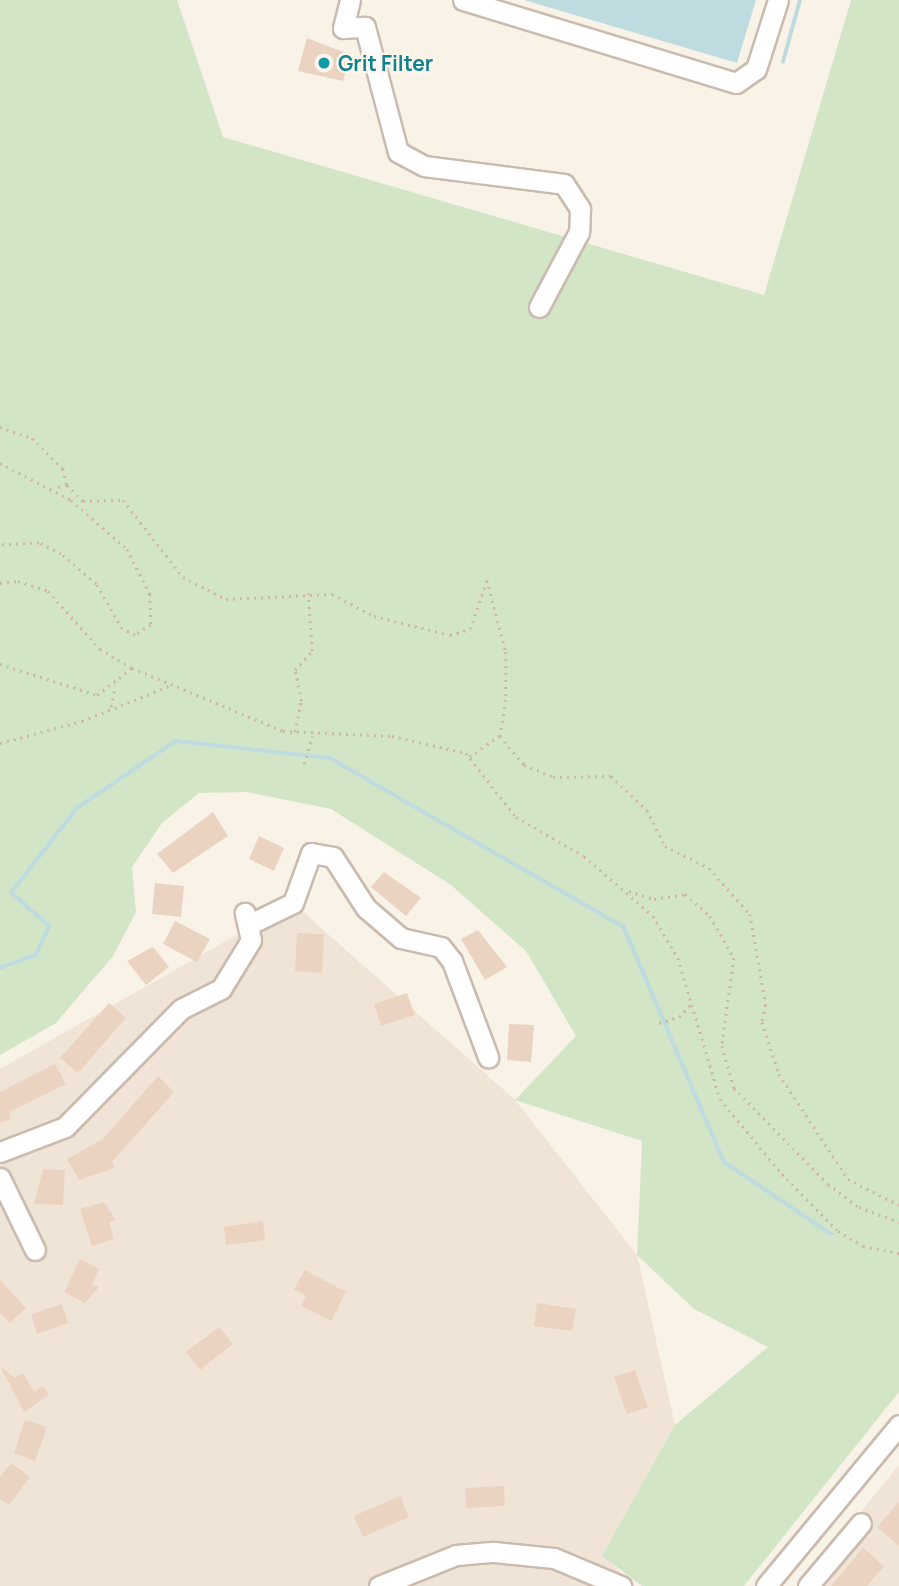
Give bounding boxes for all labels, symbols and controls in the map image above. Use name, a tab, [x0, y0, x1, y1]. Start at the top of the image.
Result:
place label: Grit Filter	[338, 50, 433, 76]
marker: Grit Filter	[316, 55, 332, 71]

